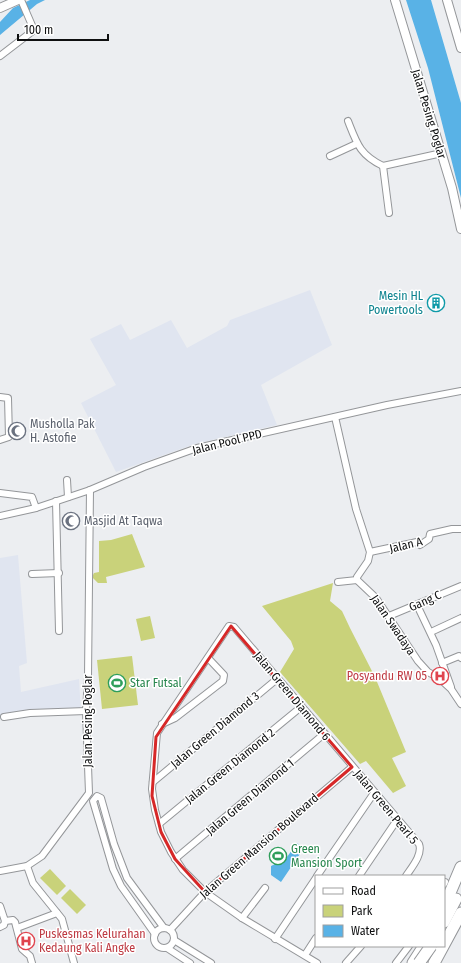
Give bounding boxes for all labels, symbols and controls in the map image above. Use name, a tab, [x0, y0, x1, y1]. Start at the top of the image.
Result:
scale bar	[18, 16, 108, 42]
text: 100 m	[24, 23, 53, 37]
street label: Jalan Pesing Poglar	[409, 67, 450, 161]
place label: Mesin HL Powertools	[368, 289, 424, 317]
building icon: Mesin HL Powertools	[426, 293, 446, 313]
place label: Musholla Pak H. Astofie	[30, 417, 95, 445]
mosque icon: Musholla Pak H. Astofie	[7, 421, 27, 441]
street label: Jalan Pool PPD	[191, 427, 263, 457]
mosque icon: Masjid At Taqwa	[61, 511, 81, 531]
place label: Masjid At Taqwa	[84, 514, 163, 528]
street label: Jalan A	[388, 534, 425, 556]
street label: Gang C	[407, 588, 443, 614]
street label: Jalan Swadaya	[368, 592, 418, 658]
street label: Jalan Green Diamond 6	[251, 649, 333, 743]
hospital icon: Posyandu RW 05	[430, 666, 450, 686]
place label: Posyandu RW 05	[347, 669, 427, 683]
sports icon: Star Futsal	[107, 673, 127, 693]
street label: Jalan Pesing Poglar	[81, 674, 95, 768]
place label: Star Futsal	[130, 676, 182, 690]
street label: Jalan Green Diamond 3	[168, 689, 262, 771]
street label: Jalan Green Diamond 2	[182, 726, 278, 806]
street label: Jalan Green Diamond 1	[203, 756, 297, 838]
street label: Jalan Green Pearl 5	[351, 767, 421, 847]
street label: Jalan Green Mansion Boulevard	[197, 791, 321, 901]
place label: Green Mansion Sport	[291, 842, 362, 870]
sports icon: Green Mansion Sport	[268, 846, 288, 866]
legend	[315, 875, 445, 947]
text: Road	[351, 884, 376, 898]
text: Park	[351, 904, 373, 918]
text: Water	[351, 924, 380, 938]
place label: Puskesmas Kelurahan Kedaung Kali Angke	[39, 927, 146, 955]
hospital icon: Puskesmas Kelurahan Kedaung Kali Angke	[16, 931, 36, 951]

